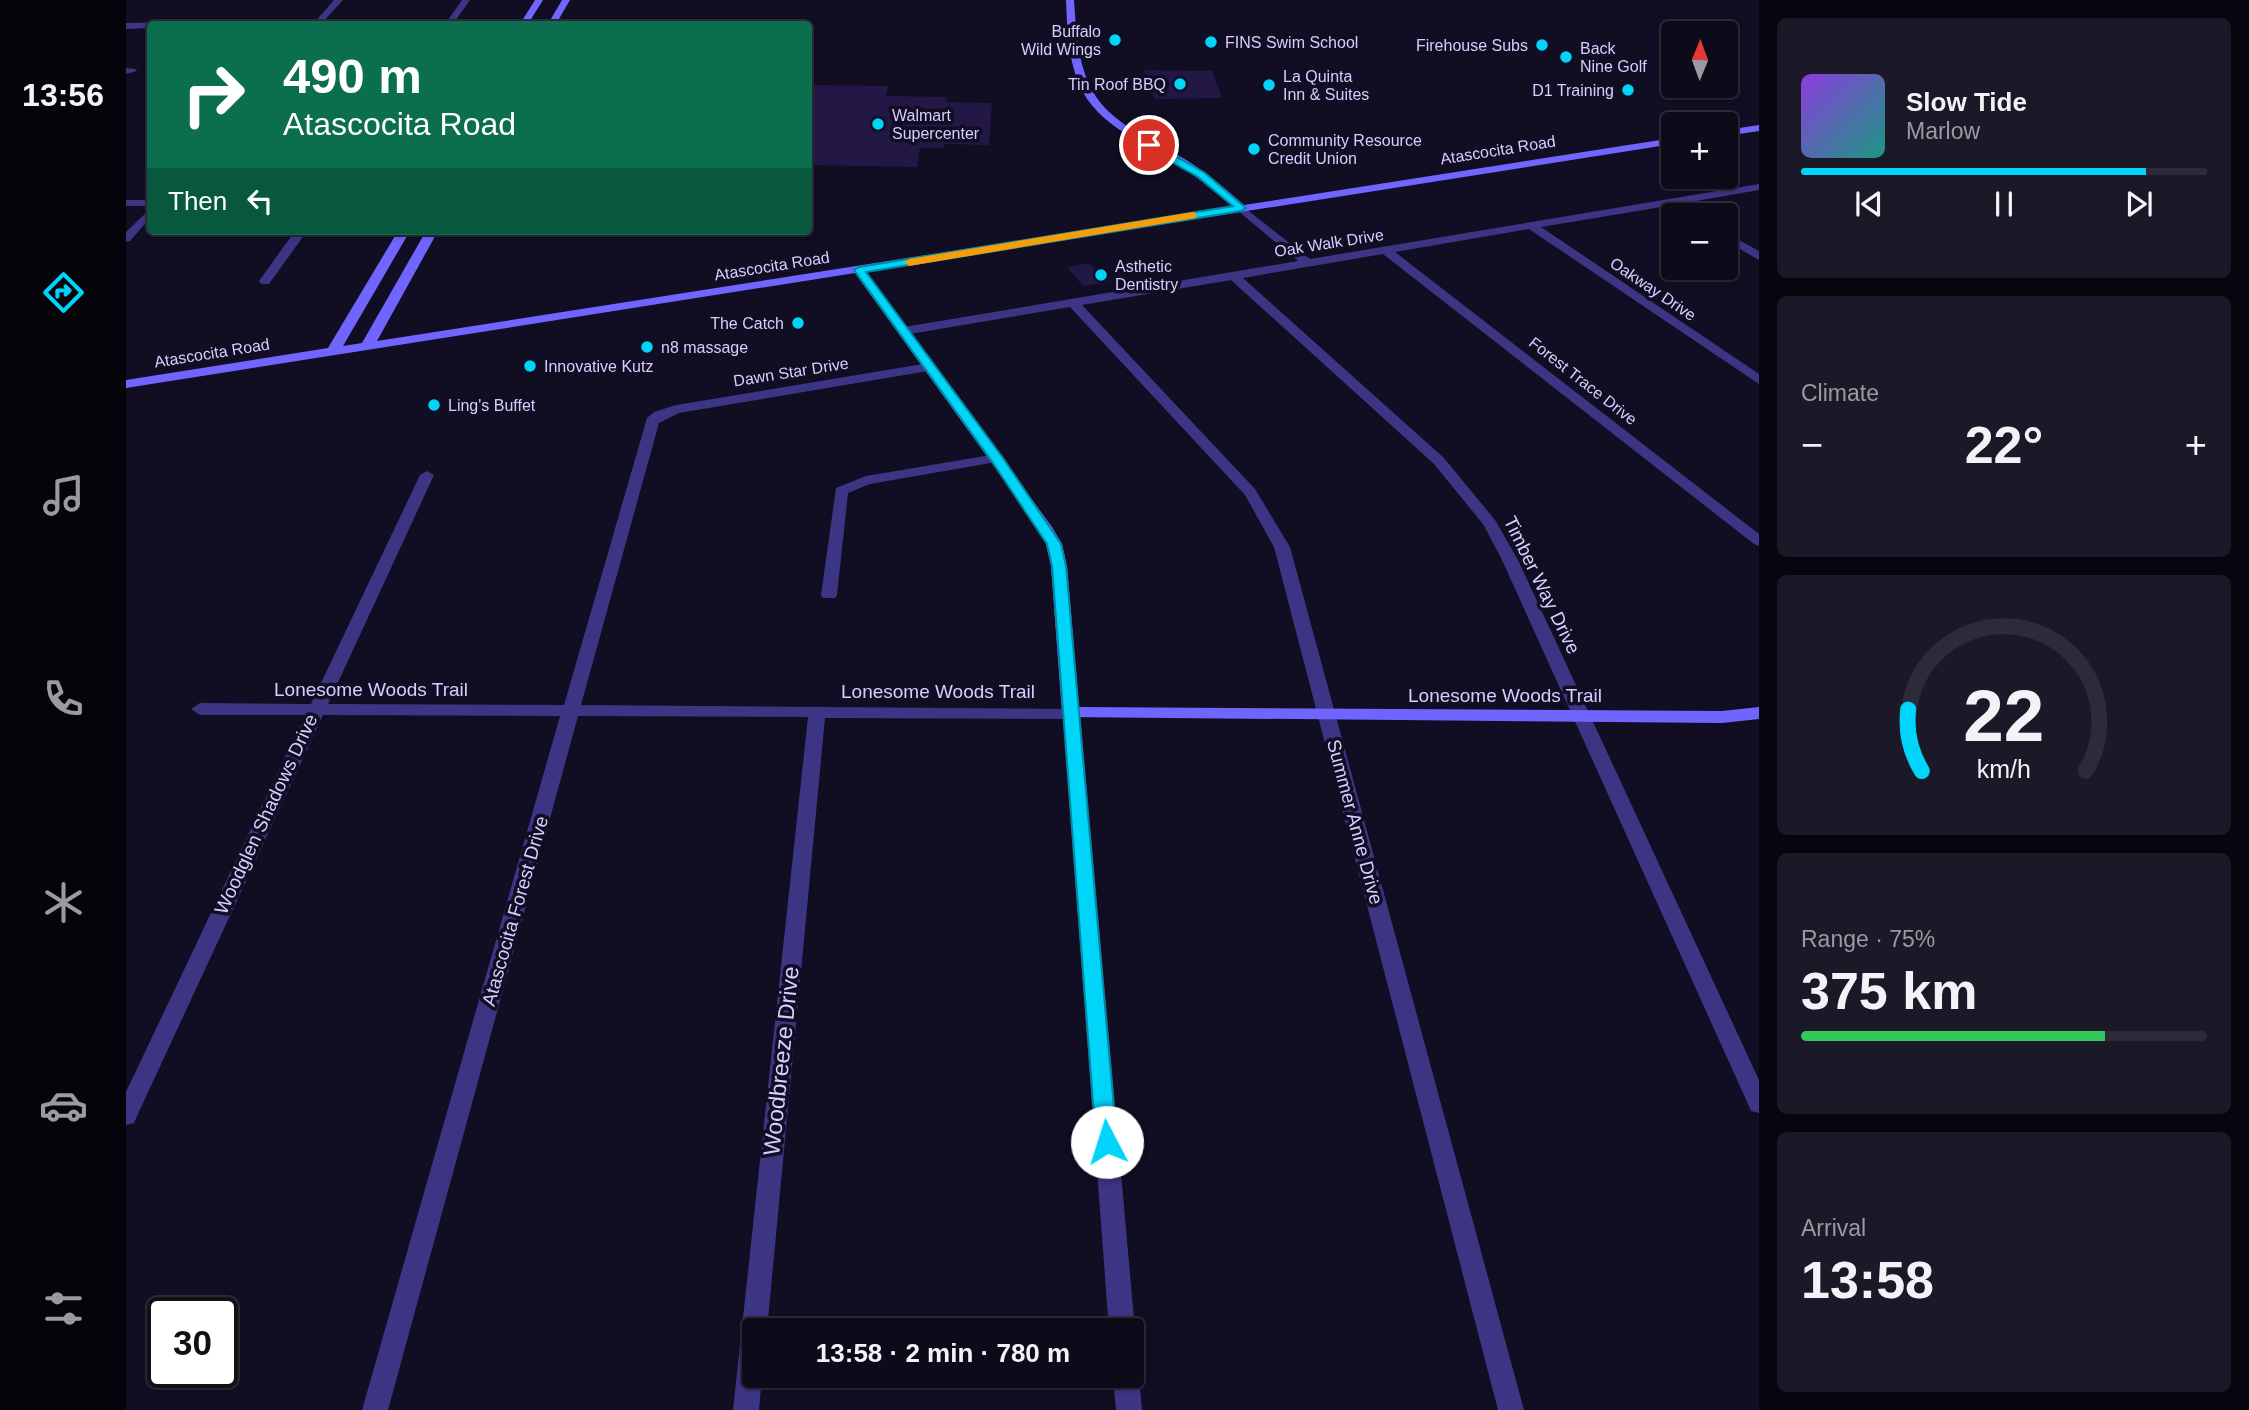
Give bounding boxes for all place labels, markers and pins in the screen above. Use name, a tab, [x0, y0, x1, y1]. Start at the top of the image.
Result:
place label: Buffalo Wild Wings	[1021, 23, 1101, 58]
marker: Buffalo Wild Wings	[1107, 32, 1123, 48]
marker: FINS Swim School	[1203, 34, 1219, 50]
place label: FINS Swim School	[1225, 34, 1358, 51]
place label: Firehouse Subs	[1416, 37, 1528, 54]
marker: Firehouse Subs	[1534, 37, 1550, 53]
place label: Back Nine Golf	[1580, 40, 1647, 75]
marker: Back Nine Golf	[1558, 49, 1574, 65]
place label: La Quinta Inn & Suites	[1283, 68, 1369, 103]
place label: Tin Roof BBQ	[1068, 76, 1166, 93]
marker: Tin Roof BBQ	[1172, 76, 1188, 92]
marker: La Quinta Inn & Suites	[1261, 77, 1277, 93]
place label: D1 Training	[1532, 82, 1614, 99]
marker: D1 Training	[1620, 82, 1636, 98]
place label: Walmart Supercenter	[892, 107, 980, 142]
pin	[1119, 115, 1179, 175]
marker: Walmart Supercenter	[870, 116, 886, 132]
place label: Community Resource Credit Union	[1268, 132, 1422, 167]
marker: Community Resource Credit Union	[1246, 141, 1262, 157]
place label: Asthetic Dentistry	[1115, 258, 1178, 293]
marker: Asthetic Dentistry	[1093, 267, 1109, 283]
place label: The Catch	[710, 315, 784, 332]
marker: The Catch	[790, 315, 806, 331]
marker: n8 massage	[639, 339, 655, 355]
place label: n8 massage	[661, 339, 748, 356]
marker: Innovative Kutz	[522, 358, 538, 374]
place label: Innovative Kutz	[544, 358, 653, 375]
marker: Ling's Buffet	[426, 397, 442, 413]
place label: Ling's Buffet	[448, 397, 536, 414]

